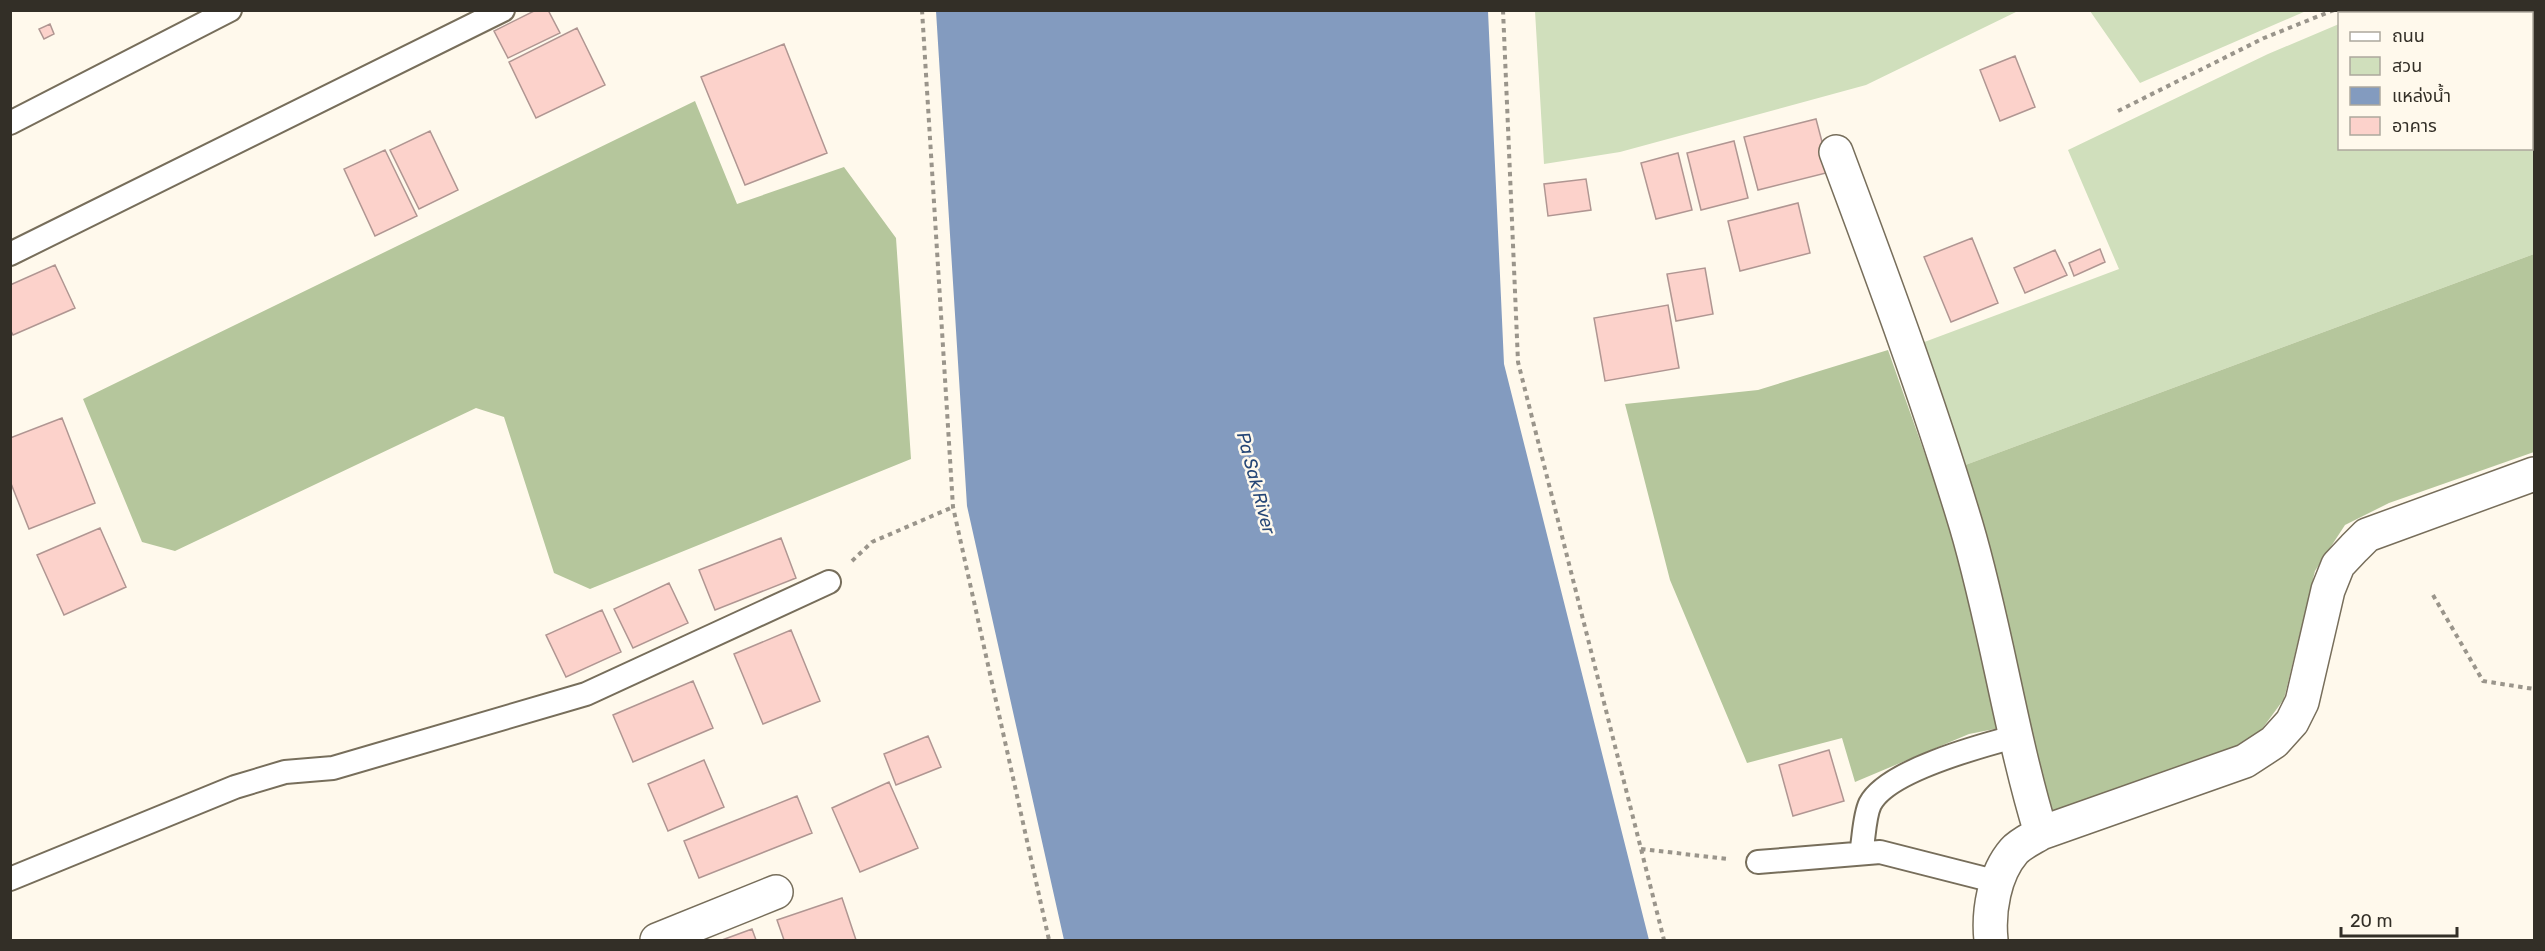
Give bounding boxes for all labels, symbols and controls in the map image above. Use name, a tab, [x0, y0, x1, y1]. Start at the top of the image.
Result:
legend	[2338, 12, 2533, 150]
text: ถนน	[2392, 25, 2425, 47]
text: สวน	[2392, 55, 2422, 77]
text: แหล่งน้ำ	[2392, 83, 2451, 107]
text: อาคาร	[2392, 115, 2437, 137]
water label: Pa Sak River	[1232, 430, 1280, 537]
scale bar	[2341, 900, 2456, 938]
text: 20 m	[2350, 910, 2392, 932]

